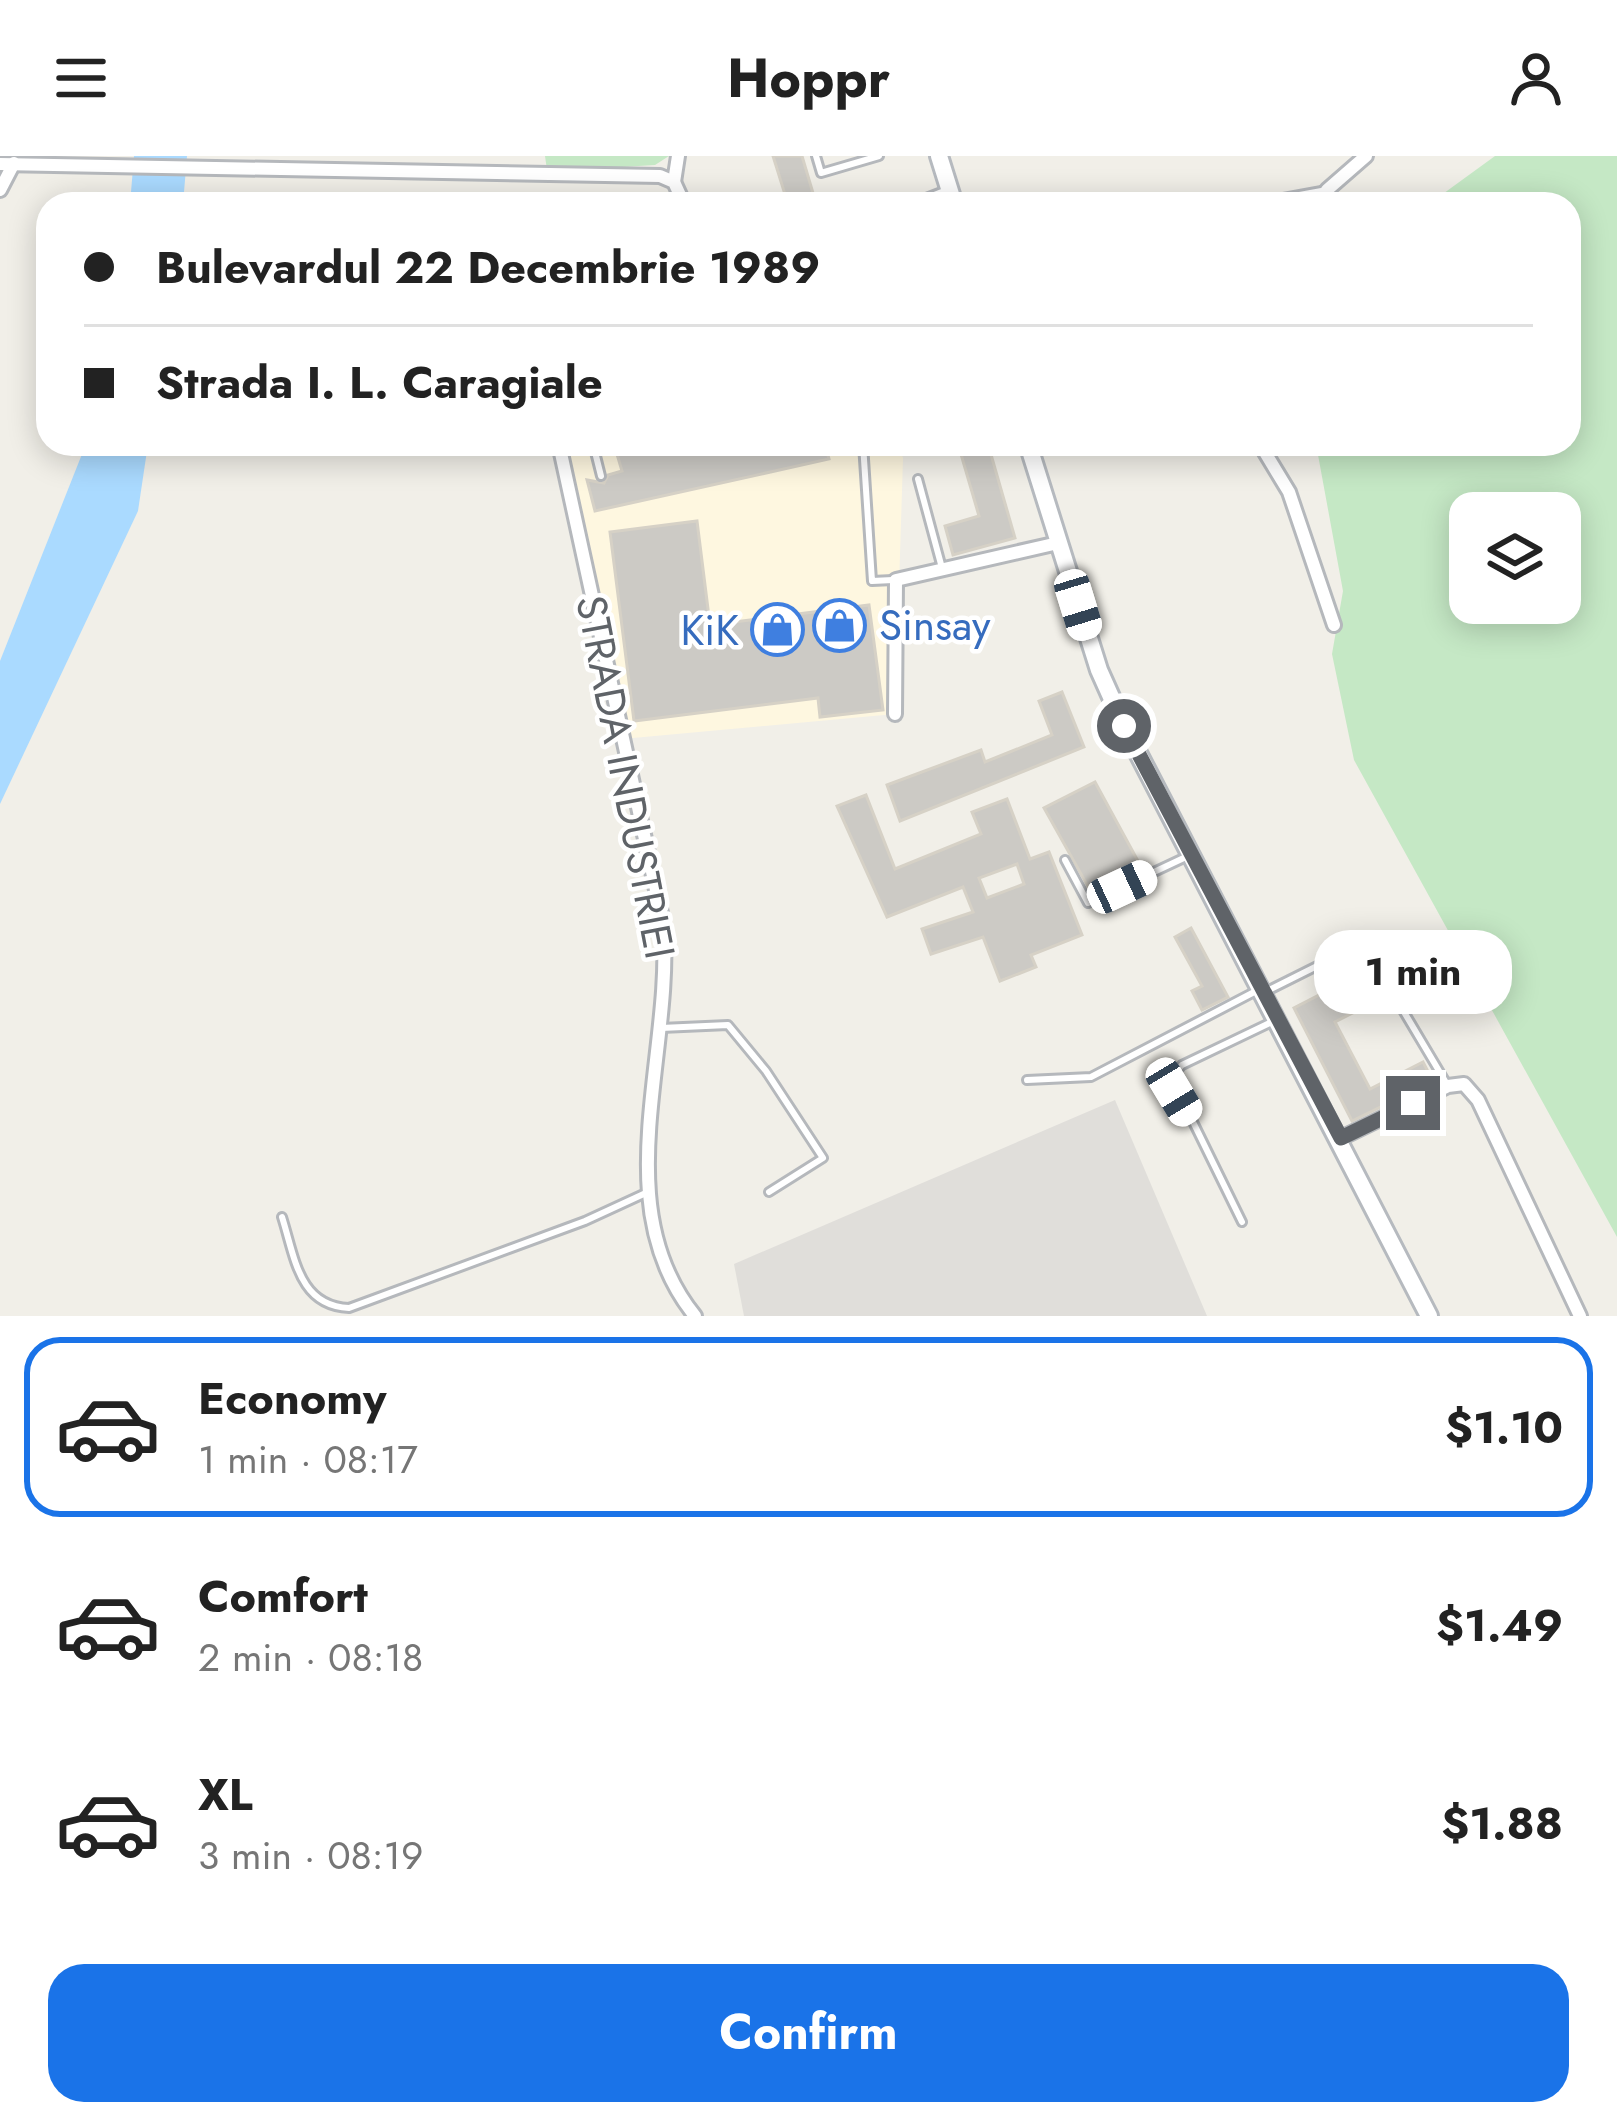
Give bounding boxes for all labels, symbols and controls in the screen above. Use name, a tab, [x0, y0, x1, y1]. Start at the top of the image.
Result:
text: Hoppr	[727, 39, 890, 117]
icon: menu	[48, 45, 114, 111]
icon: person	[1503, 45, 1569, 111]
text: Bulevardul 22 Decembrie 1989	[156, 235, 820, 300]
text: Strada I. L. Caragiale	[156, 350, 603, 415]
map controls	[1449, 492, 1581, 624]
button: layers	[1449, 492, 1581, 624]
car	[1050, 565, 1106, 645]
street label: STRADA INDUSTRIEI	[560, 590, 691, 964]
place label: Sinsay	[879, 595, 991, 656]
shop icon: Sinsay	[812, 597, 868, 653]
place label: KiK	[681, 600, 739, 661]
shop icon: KiK	[750, 602, 806, 658]
route start	[1097, 699, 1151, 753]
car	[1082, 855, 1162, 919]
callout: 1 min	[1314, 929, 1512, 1013]
text: 1 min	[1365, 943, 1461, 1000]
car	[1140, 1052, 1208, 1132]
route end	[1386, 1076, 1440, 1130]
text: Economy	[198, 1366, 386, 1431]
icon: car	[54, 1373, 162, 1481]
text: $1.10	[1445, 1395, 1563, 1460]
text: 1 min · 08:17	[198, 1431, 418, 1488]
text: Comfort	[198, 1564, 368, 1629]
icon: car	[54, 1571, 162, 1679]
text: $1.49	[1436, 1593, 1563, 1658]
text: 2 min · 08:18	[198, 1629, 423, 1686]
text: XL	[198, 1762, 253, 1827]
icon: car	[54, 1769, 162, 1877]
text: $1.88	[1441, 1791, 1563, 1856]
text: 3 min · 08:19	[198, 1827, 424, 1884]
button: Confirm	[48, 1964, 1569, 2102]

